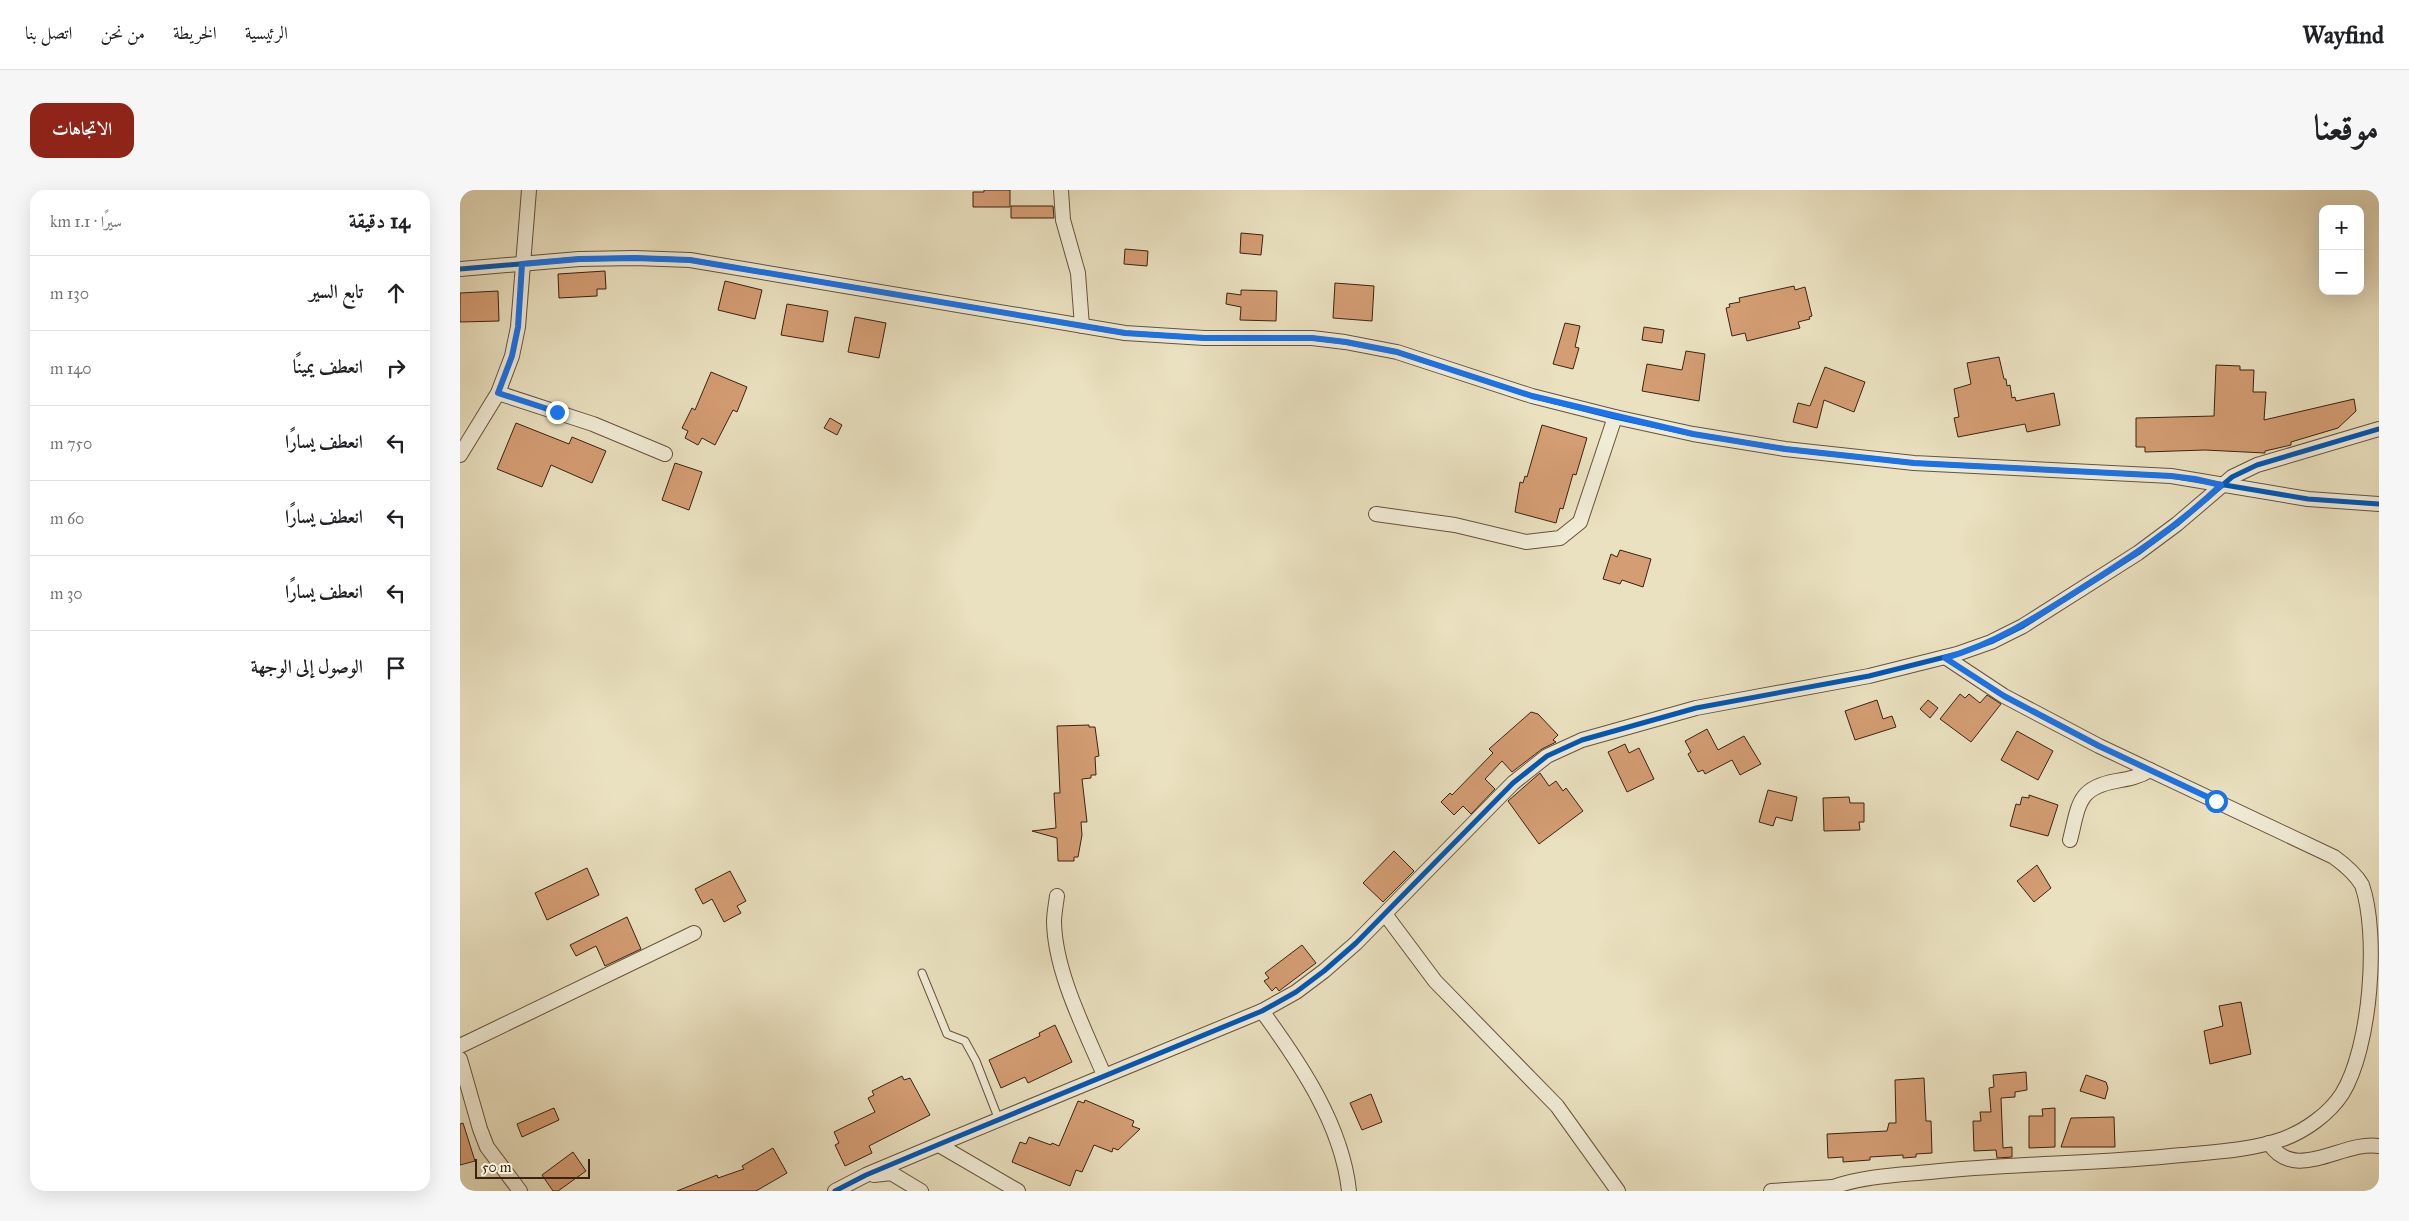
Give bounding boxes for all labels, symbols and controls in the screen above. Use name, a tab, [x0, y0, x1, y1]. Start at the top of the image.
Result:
text: Wayfind	[2302, 20, 2384, 50]
text: اتصل بنا	[25, 22, 72, 44]
text: من نحن	[100, 22, 145, 44]
text: الخريطة	[173, 22, 217, 44]
text: الرئيسية	[245, 22, 288, 44]
button: الاتجاهات	[30, 103, 134, 158]
text: موقعنا	[2314, 106, 2379, 149]
map controls	[2319, 205, 2364, 295]
button: +	[2319, 205, 2364, 250]
text: 14 دقيقة	[349, 208, 410, 234]
text: سيرًا · 1.1 km	[50, 212, 122, 231]
button: −	[2319, 250, 2364, 295]
icon: ahead	[382, 279, 410, 307]
text: تابع السير	[309, 280, 363, 303]
text: 130 m	[50, 284, 89, 303]
icon: right	[382, 354, 410, 382]
text: انعطف يمينًا	[293, 355, 363, 378]
text: 140 m	[50, 359, 91, 378]
route end	[546, 401, 569, 424]
icon: left	[382, 429, 410, 457]
text: انعطف يسارًا	[285, 430, 363, 453]
text: 750 m	[50, 434, 92, 453]
icon: left	[382, 504, 410, 532]
text: انعطف يسارًا	[285, 505, 363, 528]
text: 60 m	[50, 509, 84, 528]
icon: left	[382, 579, 410, 607]
text: انعطف يسارًا	[285, 580, 363, 603]
text: 30 m	[50, 584, 83, 603]
icon: arrive	[382, 654, 410, 682]
text: الوصول إلى الوجهة	[251, 655, 363, 678]
route start	[2205, 790, 2228, 813]
scale bar	[475, 1156, 590, 1179]
text: 50 m	[482, 1159, 511, 1176]

